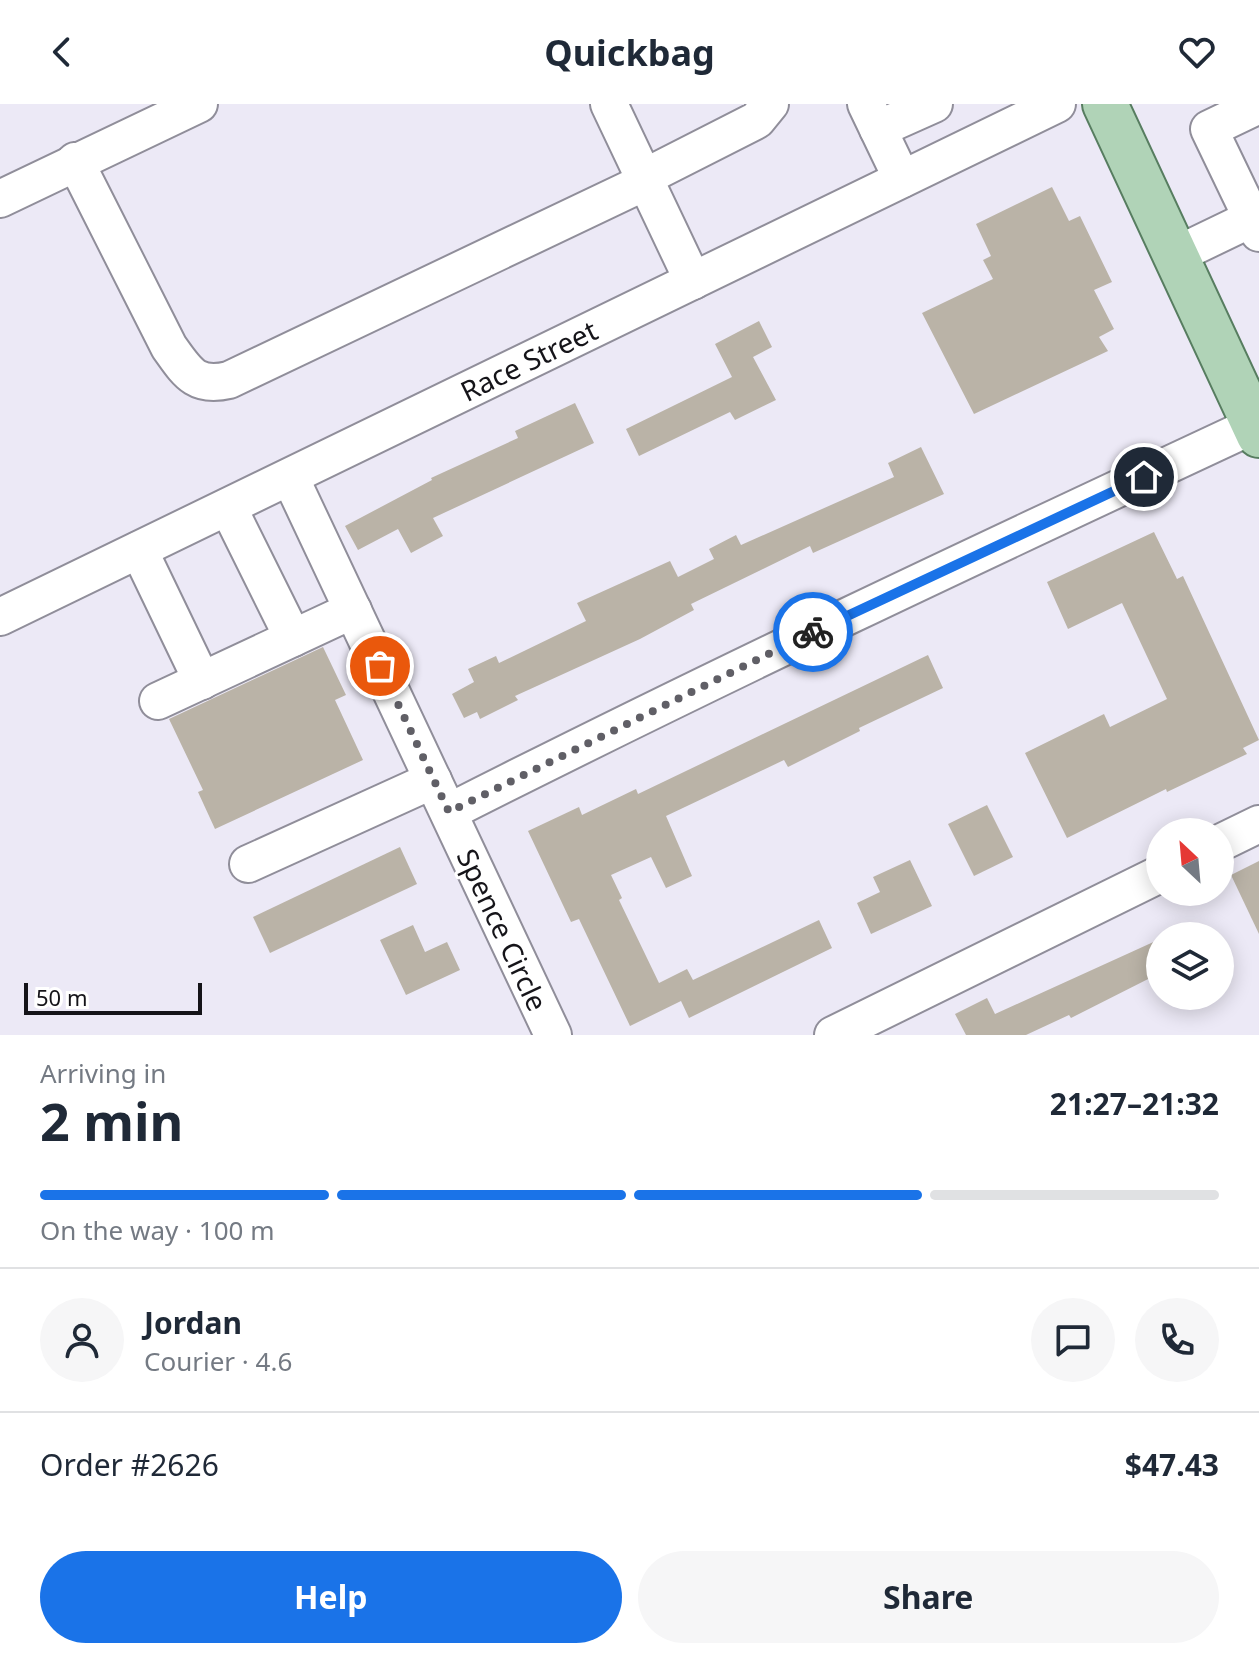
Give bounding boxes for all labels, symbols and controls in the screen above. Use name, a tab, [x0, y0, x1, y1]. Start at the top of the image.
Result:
text: Quickbag	[544, 28, 715, 77]
icon: back	[40, 30, 84, 74]
icon: heart	[1175, 30, 1219, 74]
street label: Race Street	[454, 311, 603, 410]
pin	[1110, 443, 1178, 511]
icon: home	[1122, 455, 1166, 499]
courier	[773, 592, 853, 672]
icon: bike	[791, 610, 835, 654]
pin	[346, 632, 414, 700]
icon: bag	[358, 644, 402, 688]
north arrow	[1146, 818, 1234, 906]
map controls	[1146, 818, 1234, 1010]
street label: Spence Circle	[449, 842, 557, 1017]
button: layers	[1146, 922, 1234, 1010]
scale bar	[24, 979, 202, 1015]
text: 50 m	[36, 982, 87, 1012]
text: Arriving in	[40, 1055, 166, 1091]
text: 21:27–21:32	[1050, 1083, 1219, 1124]
text: 2 min	[40, 1085, 183, 1156]
text: On the way · 100 m	[40, 1212, 274, 1248]
button: person	[40, 1298, 124, 1382]
button: chat	[1031, 1298, 1115, 1382]
button: phone	[1135, 1298, 1219, 1382]
text: Jordan	[144, 1302, 242, 1343]
text: Courier · 4.6	[144, 1343, 292, 1379]
text: Order #2626	[40, 1444, 219, 1485]
text: $47.43	[1125, 1444, 1219, 1485]
button: Help	[40, 1551, 622, 1643]
button: Share	[638, 1551, 1219, 1643]

